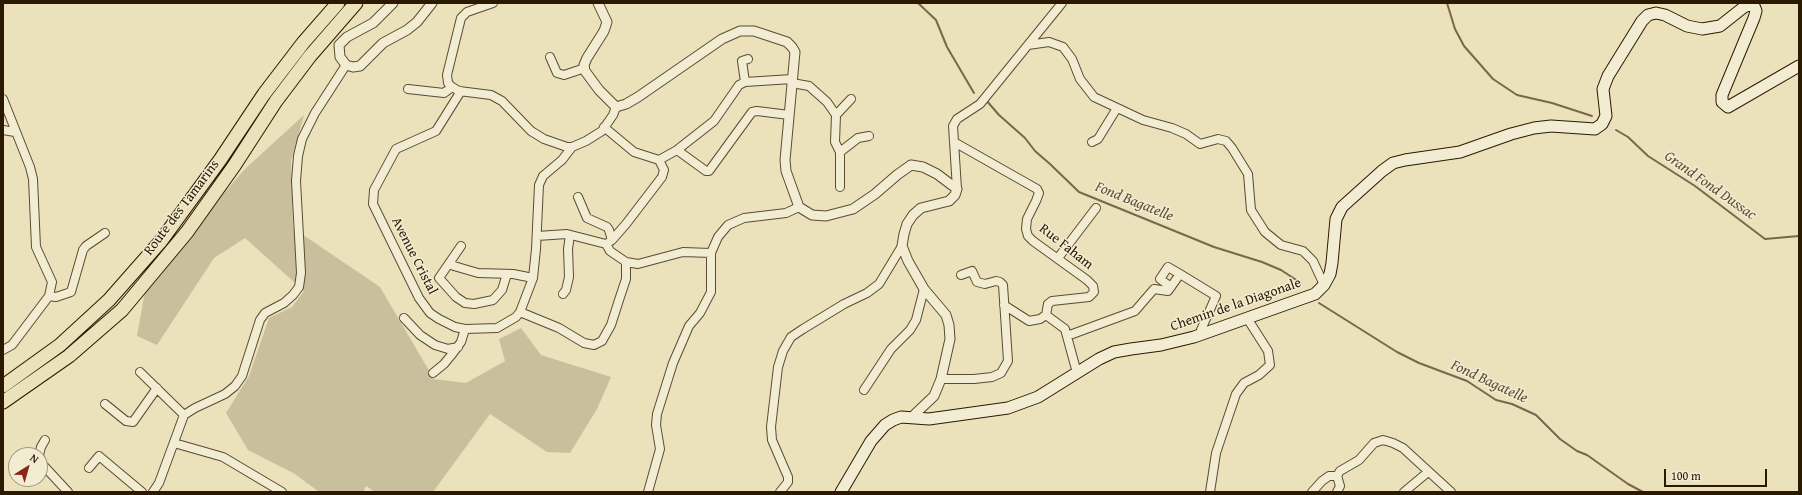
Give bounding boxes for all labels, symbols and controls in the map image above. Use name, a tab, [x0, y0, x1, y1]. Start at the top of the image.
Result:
water label: Grand Fond Dussac	[1661, 148, 1759, 224]
street label: Route des Tamarins	[141, 157, 223, 259]
water label: Fond Bagatelle	[1092, 178, 1176, 226]
street label: Avenue Cristal	[387, 215, 441, 297]
street label: Rue Faham	[1036, 221, 1096, 273]
street label: Chemin de la Diagonale	[1168, 275, 1304, 335]
water label: Fond Bagatelle	[1448, 356, 1530, 408]
north arrow	[8, 447, 48, 487]
text: N	[27, 450, 42, 467]
scale bar	[1666, 461, 1769, 487]
text: 100 m	[1671, 467, 1701, 484]

